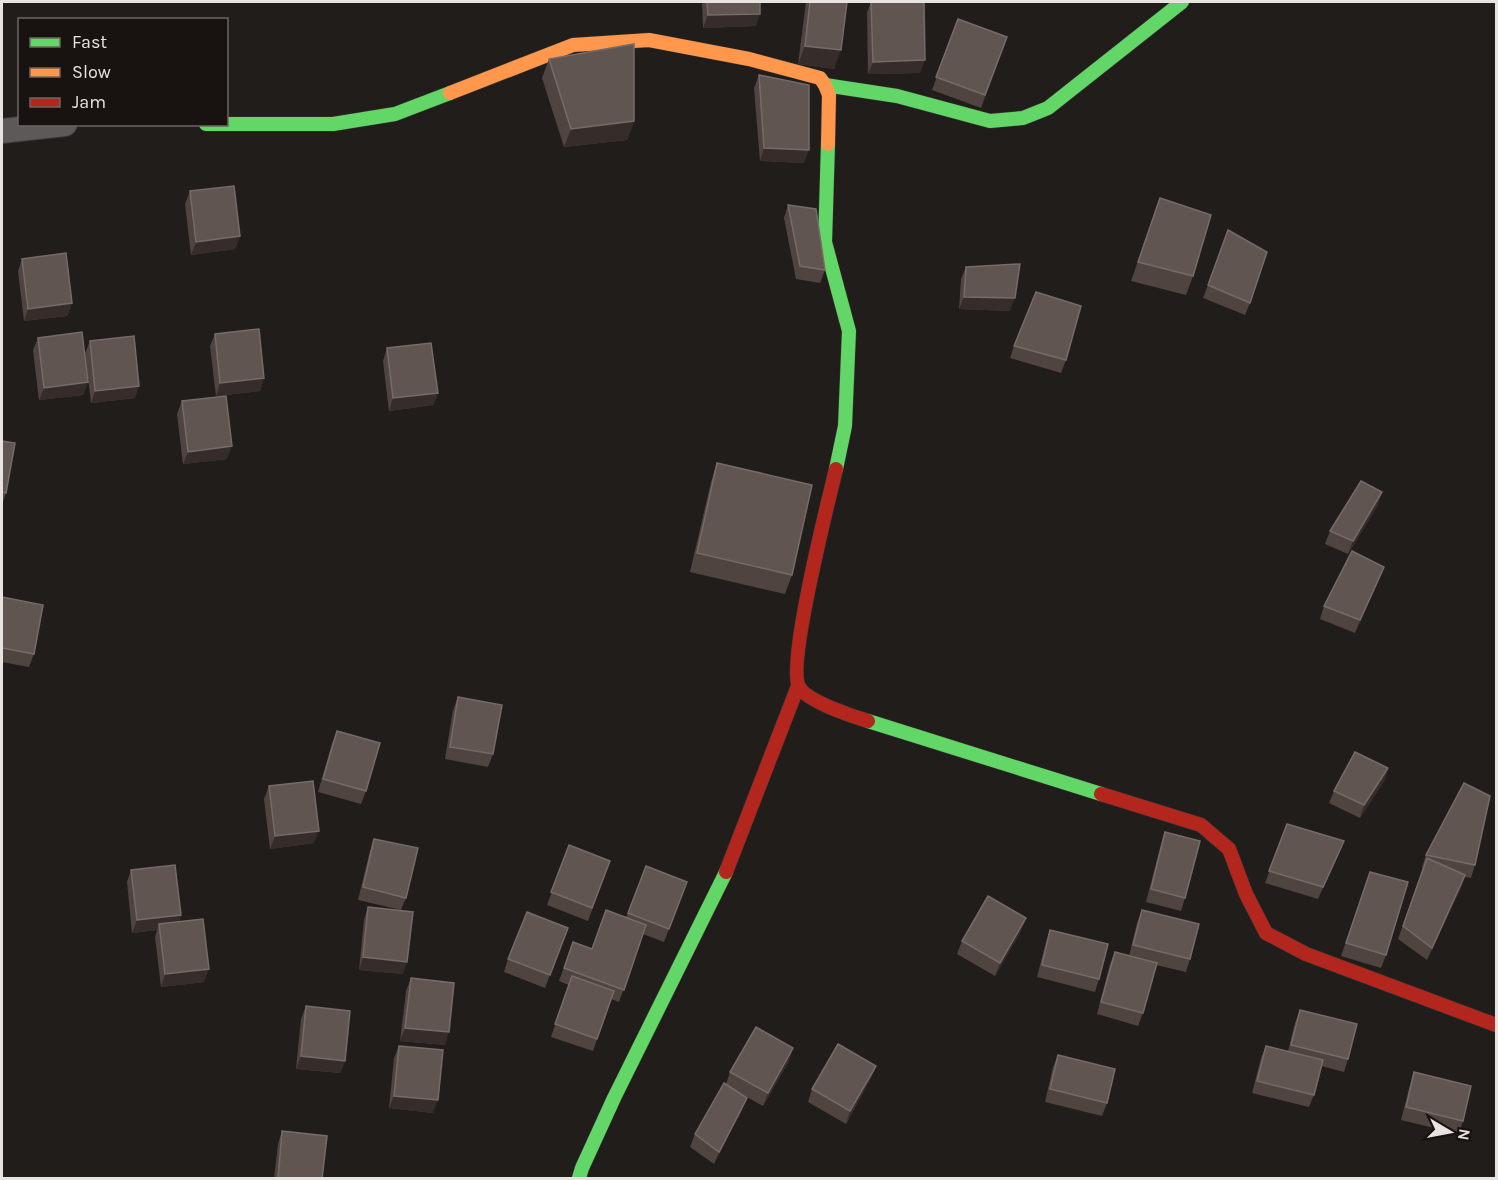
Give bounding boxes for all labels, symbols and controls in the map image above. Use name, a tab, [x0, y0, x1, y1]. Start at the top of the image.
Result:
legend	[18, 18, 228, 126]
text: Fast	[72, 31, 107, 53]
text: Slow	[72, 61, 111, 83]
text: Jam	[72, 91, 106, 113]
north arrow	[1420, 1102, 1480, 1162]
text: N	[1454, 1127, 1475, 1142]

